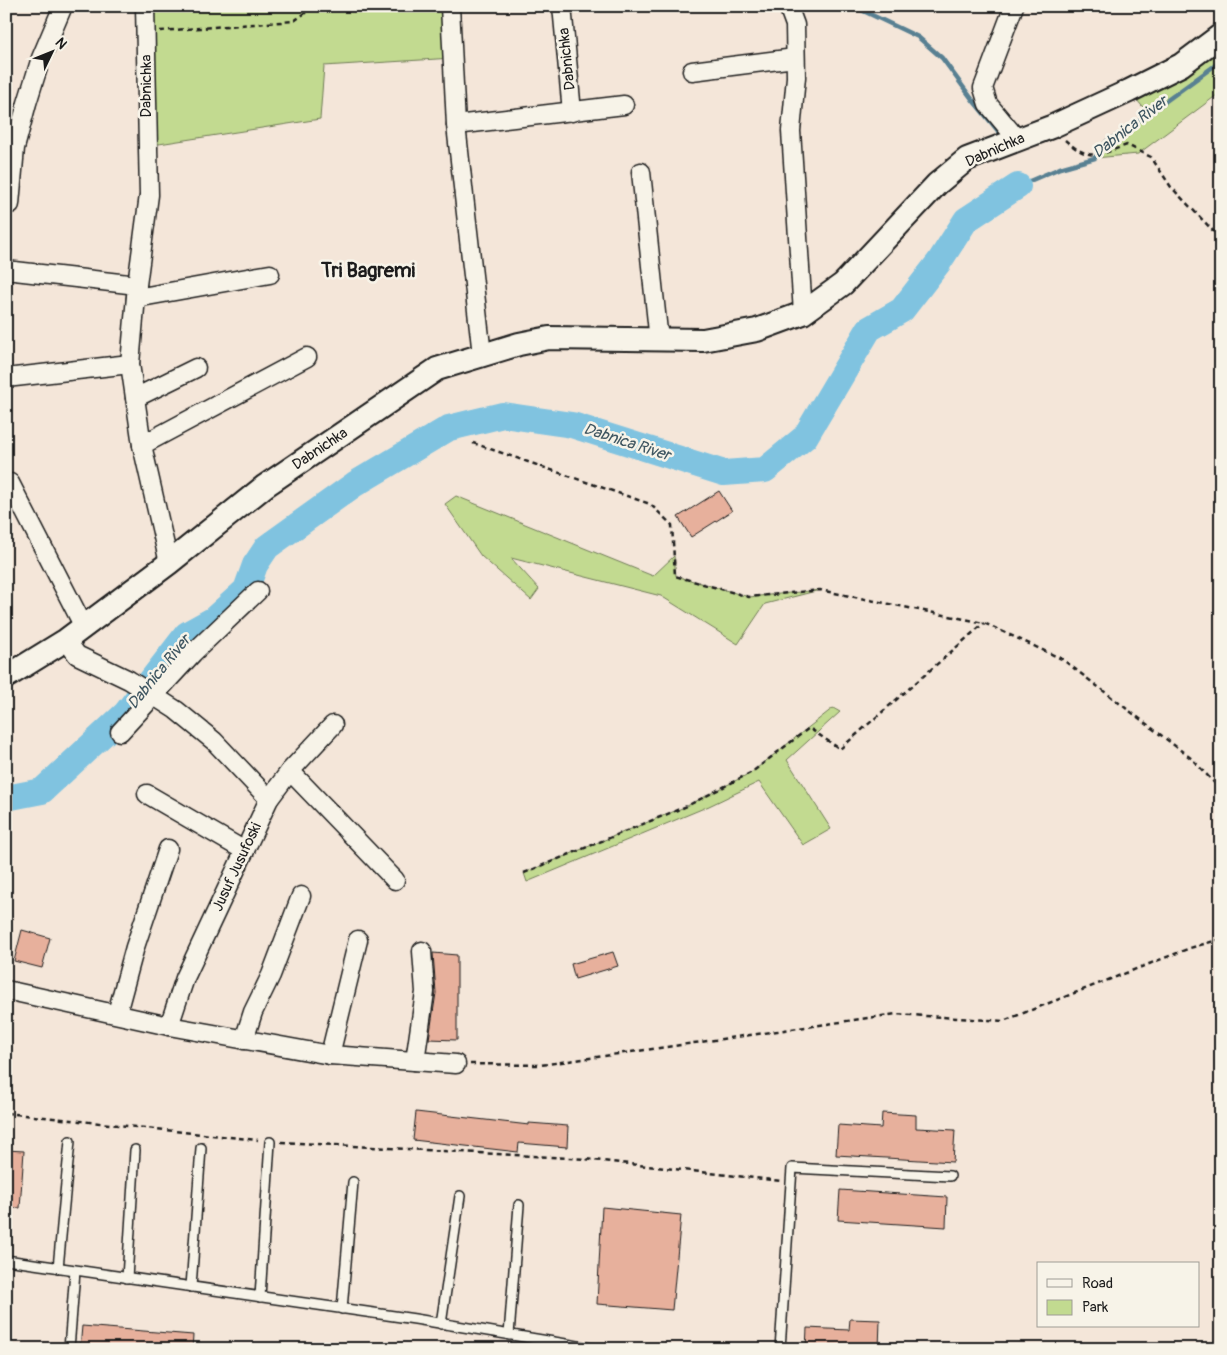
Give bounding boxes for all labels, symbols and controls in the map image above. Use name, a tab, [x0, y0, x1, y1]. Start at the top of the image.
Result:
street label: Dabnichka	[554, 27, 580, 91]
north arrow	[28, 28, 78, 78]
text: N	[52, 34, 71, 53]
street label: Dabnichka	[137, 55, 156, 117]
water label: Dabnica River	[1089, 90, 1173, 162]
street label: Dabnichka	[962, 129, 1028, 171]
district label: Tri Bagremi	[320, 258, 415, 283]
water label: Dabnica River	[581, 419, 675, 466]
street label: Dabnichka	[289, 424, 351, 474]
water label: Dabnica River	[123, 629, 196, 713]
street label: Jusuf Jusufoski	[208, 819, 266, 914]
legend	[1037, 1262, 1200, 1328]
text: Road	[1082, 1274, 1113, 1293]
text: Park	[1082, 1298, 1109, 1317]

